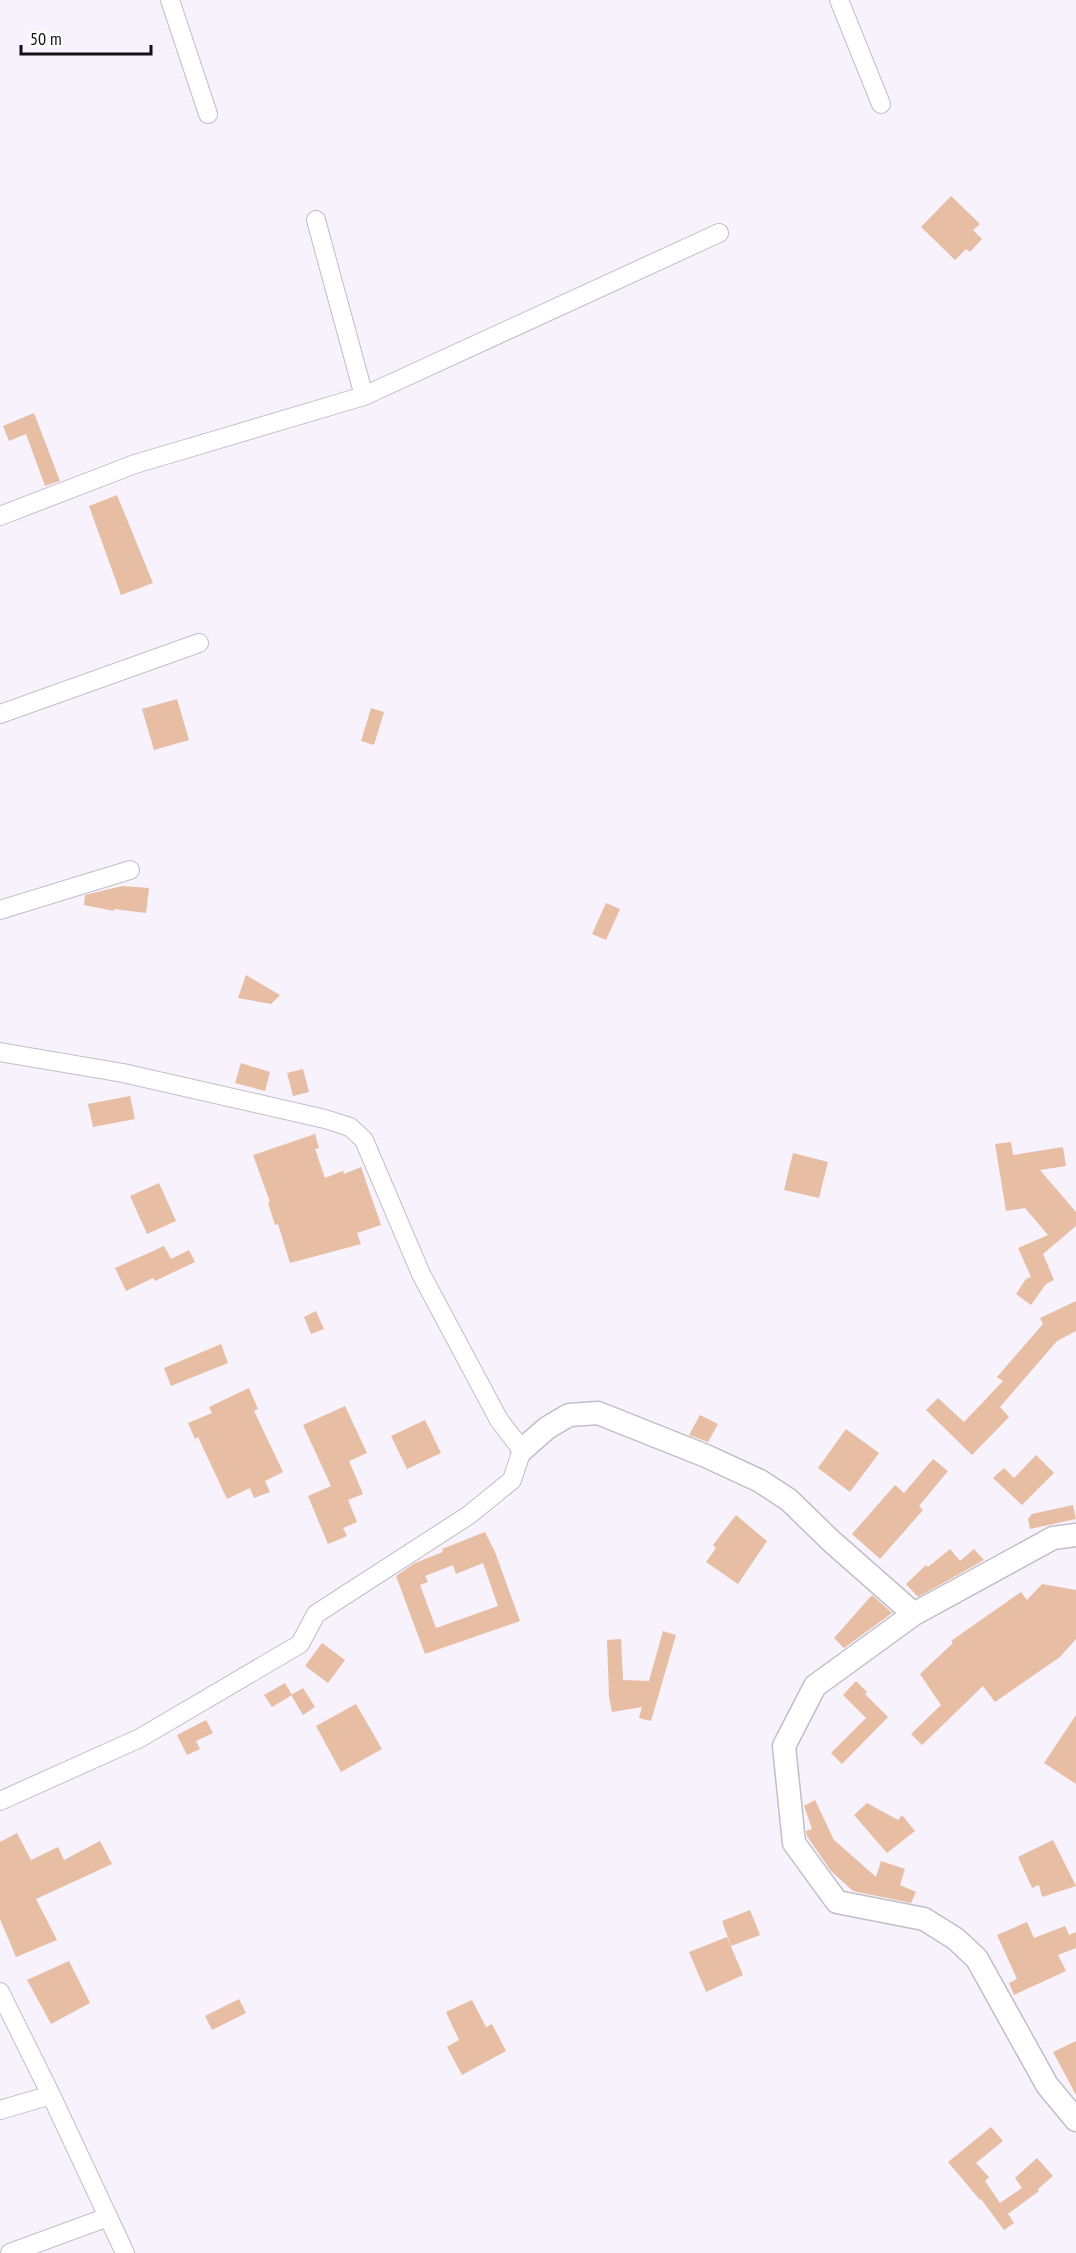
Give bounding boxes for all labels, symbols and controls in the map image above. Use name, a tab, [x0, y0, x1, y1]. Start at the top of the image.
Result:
scale bar	[21, 18, 152, 56]
text: 50 m	[30, 27, 62, 50]

